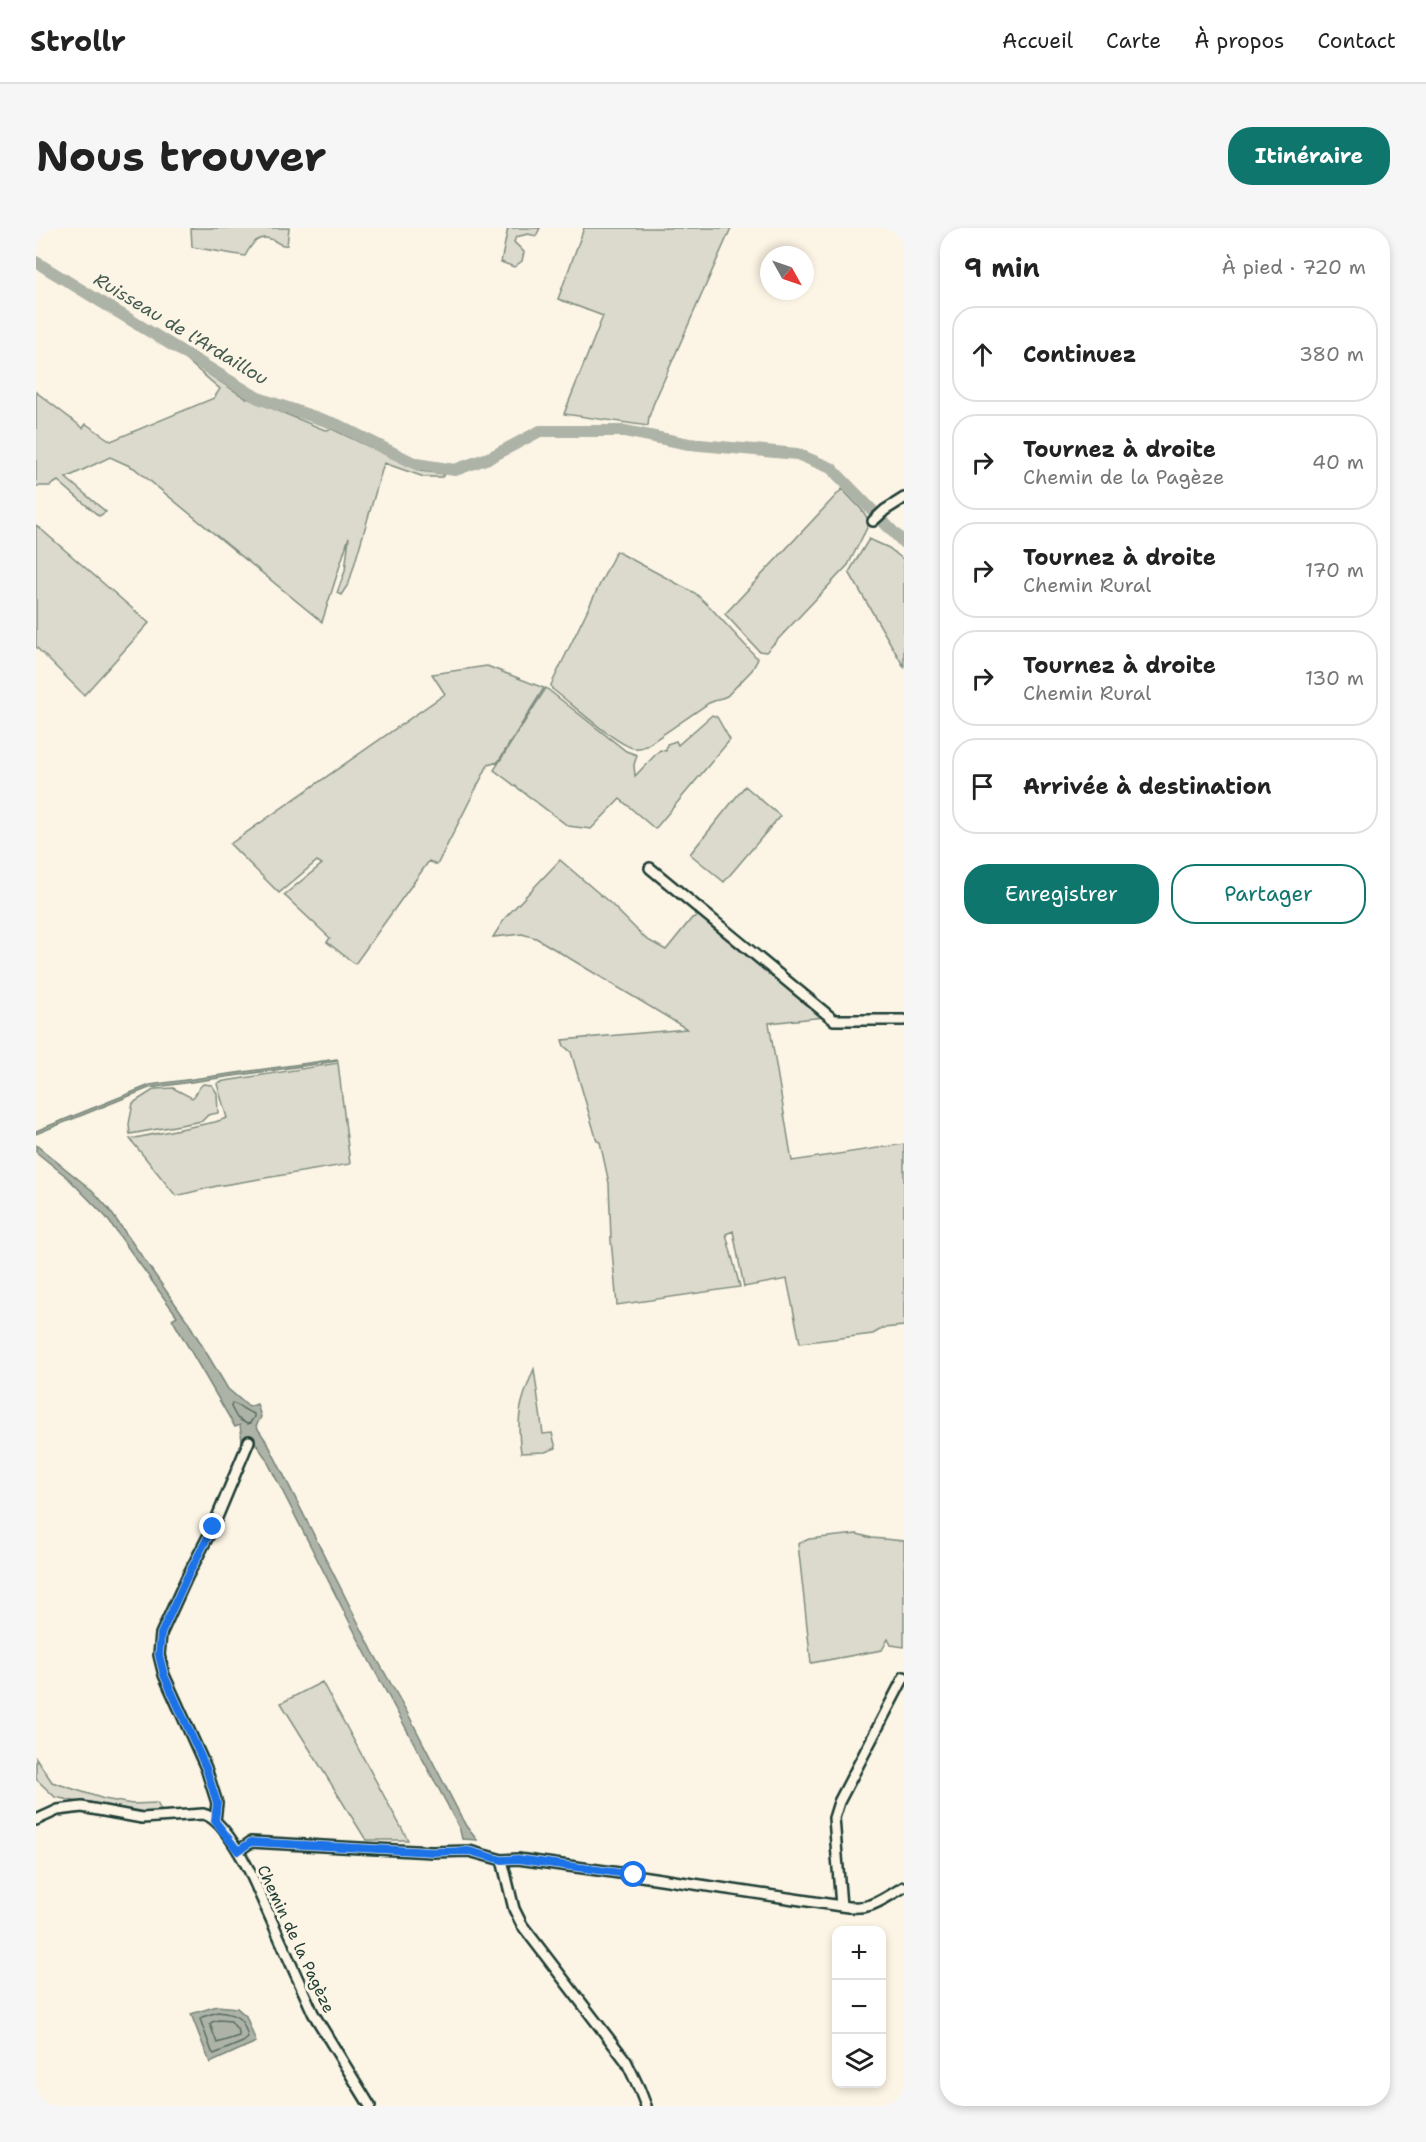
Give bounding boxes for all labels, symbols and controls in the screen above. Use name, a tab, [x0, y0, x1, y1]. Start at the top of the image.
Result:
text: Strollr	[30, 22, 126, 60]
text: Accueil	[1002, 27, 1073, 55]
text: Carte	[1106, 27, 1161, 55]
text: À propos	[1194, 27, 1284, 55]
text: Contact	[1317, 27, 1396, 55]
button: Itinéraire	[1228, 127, 1390, 185]
text: Nous trouver	[36, 128, 326, 184]
north arrow	[760, 246, 814, 300]
text: 9 min	[964, 250, 1040, 285]
text: À pied · 720 m	[1221, 254, 1366, 280]
water label: Ruisseau de l'Ardaillou	[89, 267, 273, 391]
icon: ahead	[966, 338, 999, 371]
text: Continuez	[1023, 340, 1136, 369]
text: 380 m	[1299, 341, 1364, 367]
text: Tournez à droite	[1023, 435, 1216, 464]
icon: right	[966, 446, 999, 479]
text: 40 m	[1312, 449, 1364, 475]
text: Chemin de la Pagèze	[1023, 464, 1224, 490]
text: Tournez à droite	[1023, 543, 1216, 572]
icon: right	[966, 554, 999, 587]
text: 170 m	[1305, 557, 1364, 583]
text: Chemin Rural	[1023, 572, 1151, 598]
text: Tournez à droite	[1023, 651, 1216, 680]
icon: right	[966, 662, 999, 695]
text: 130 m	[1305, 665, 1364, 691]
text: Chemin Rural	[1023, 680, 1151, 706]
icon: arrive	[966, 770, 999, 803]
text: Arrivée à destination	[1023, 772, 1271, 801]
button: Enregistrer	[964, 864, 1159, 924]
button: Partager	[1171, 864, 1366, 924]
route end	[199, 1513, 225, 1539]
route start	[620, 1861, 646, 1887]
street label: Chemin de la Pagèze	[252, 1862, 340, 2016]
map controls	[832, 1926, 886, 2088]
button: +	[832, 1926, 886, 1980]
button: −	[832, 1980, 886, 2034]
button: layers	[832, 2034, 886, 2088]

